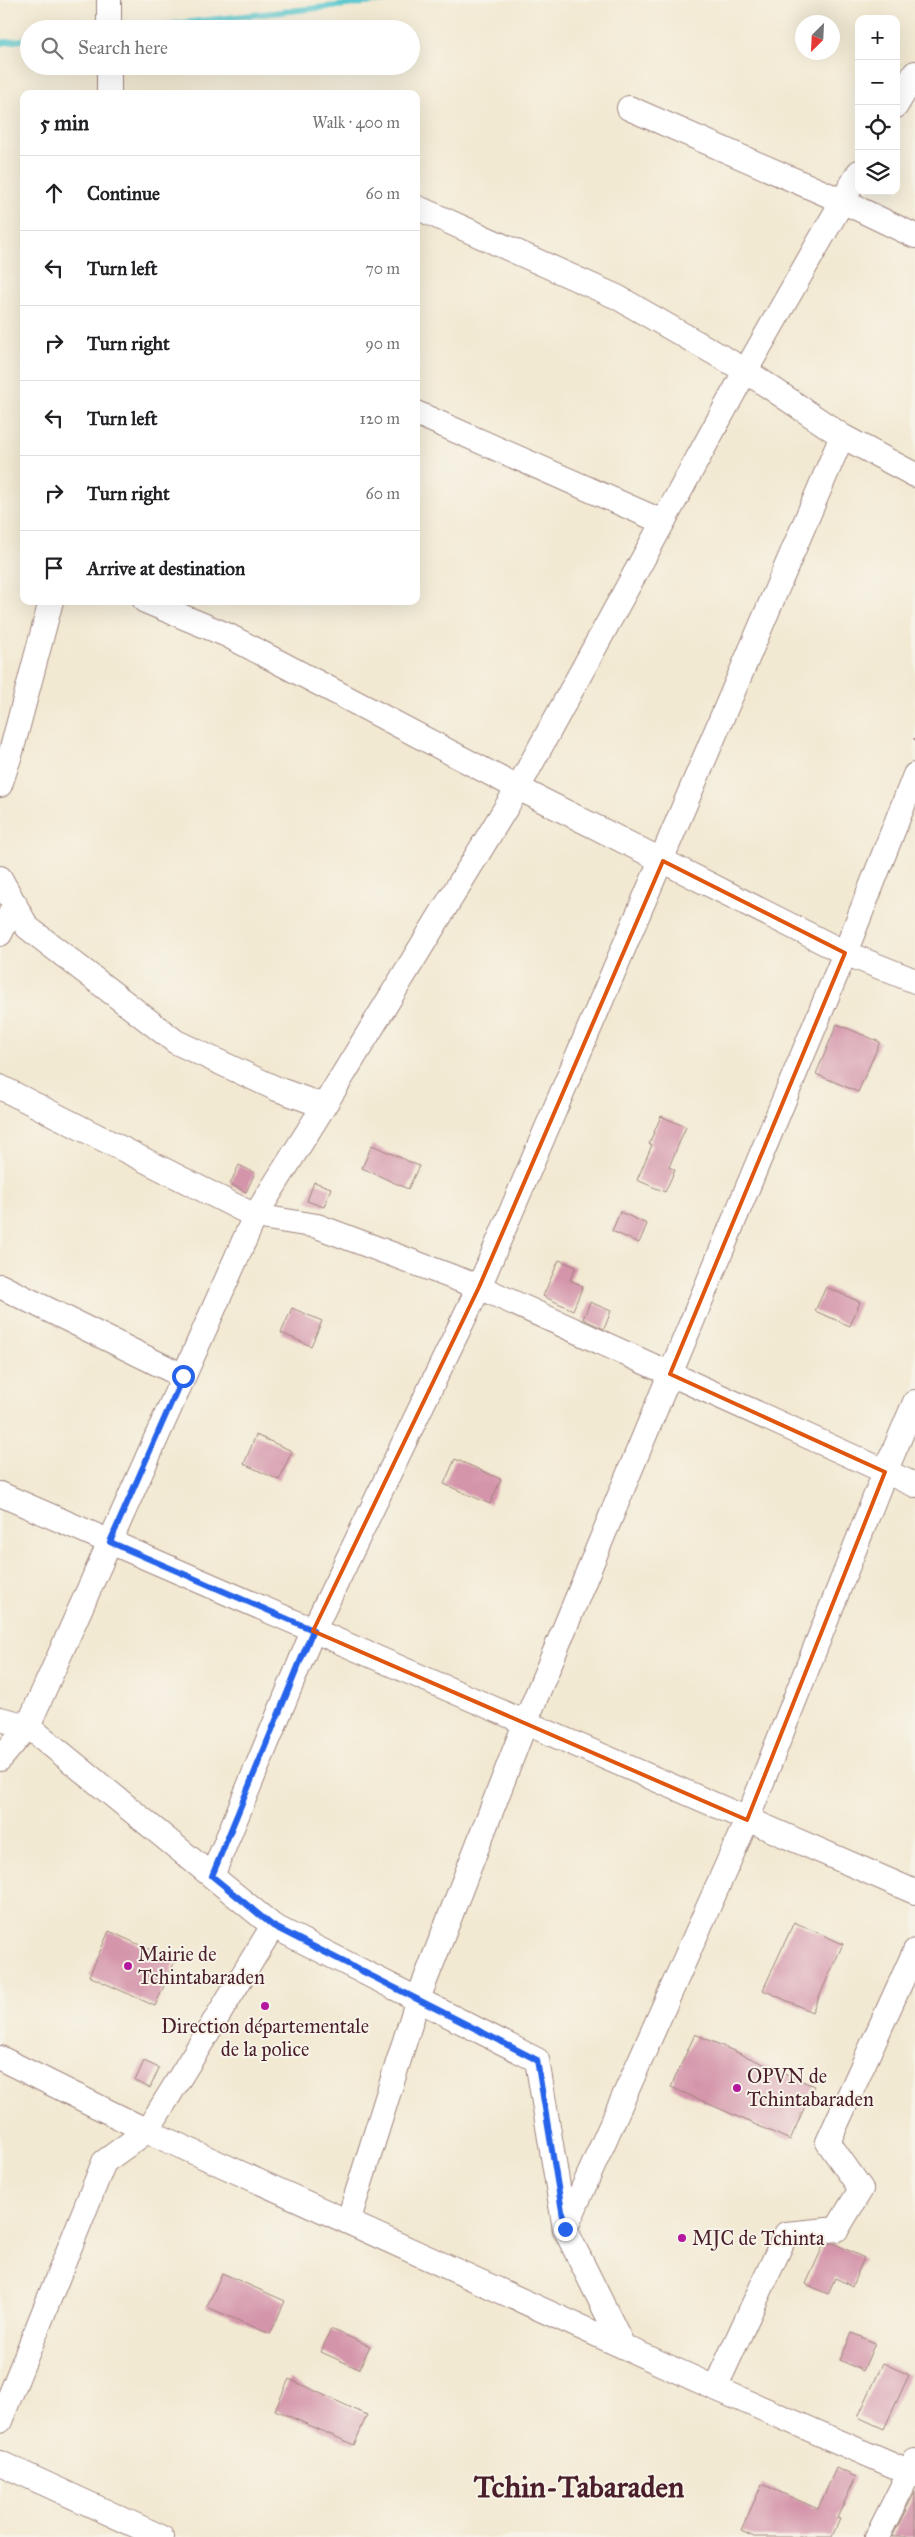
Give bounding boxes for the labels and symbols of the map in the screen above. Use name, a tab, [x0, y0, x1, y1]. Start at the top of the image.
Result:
north arrow	[795, 15, 840, 60]
route start	[172, 1365, 195, 1388]
place label: Mairie de Tchintabaraden	[138, 1942, 265, 1989]
marker: Mairie de Tchintabaraden	[122, 1960, 134, 1972]
marker: Direction départementale de la police	[259, 2000, 271, 2012]
place label: Direction départementale de la police	[161, 2014, 369, 2061]
place label: OPVN de Tchintabaraden	[747, 2064, 874, 2111]
marker: OPVN de Tchintabaraden	[731, 2082, 743, 2094]
route end	[554, 2218, 577, 2241]
place label: MJC de Tchinta	[692, 2226, 825, 2251]
marker: MJC de Tchinta	[676, 2232, 688, 2244]
district label: Tchin-Tabaraden	[474, 2469, 685, 2505]

